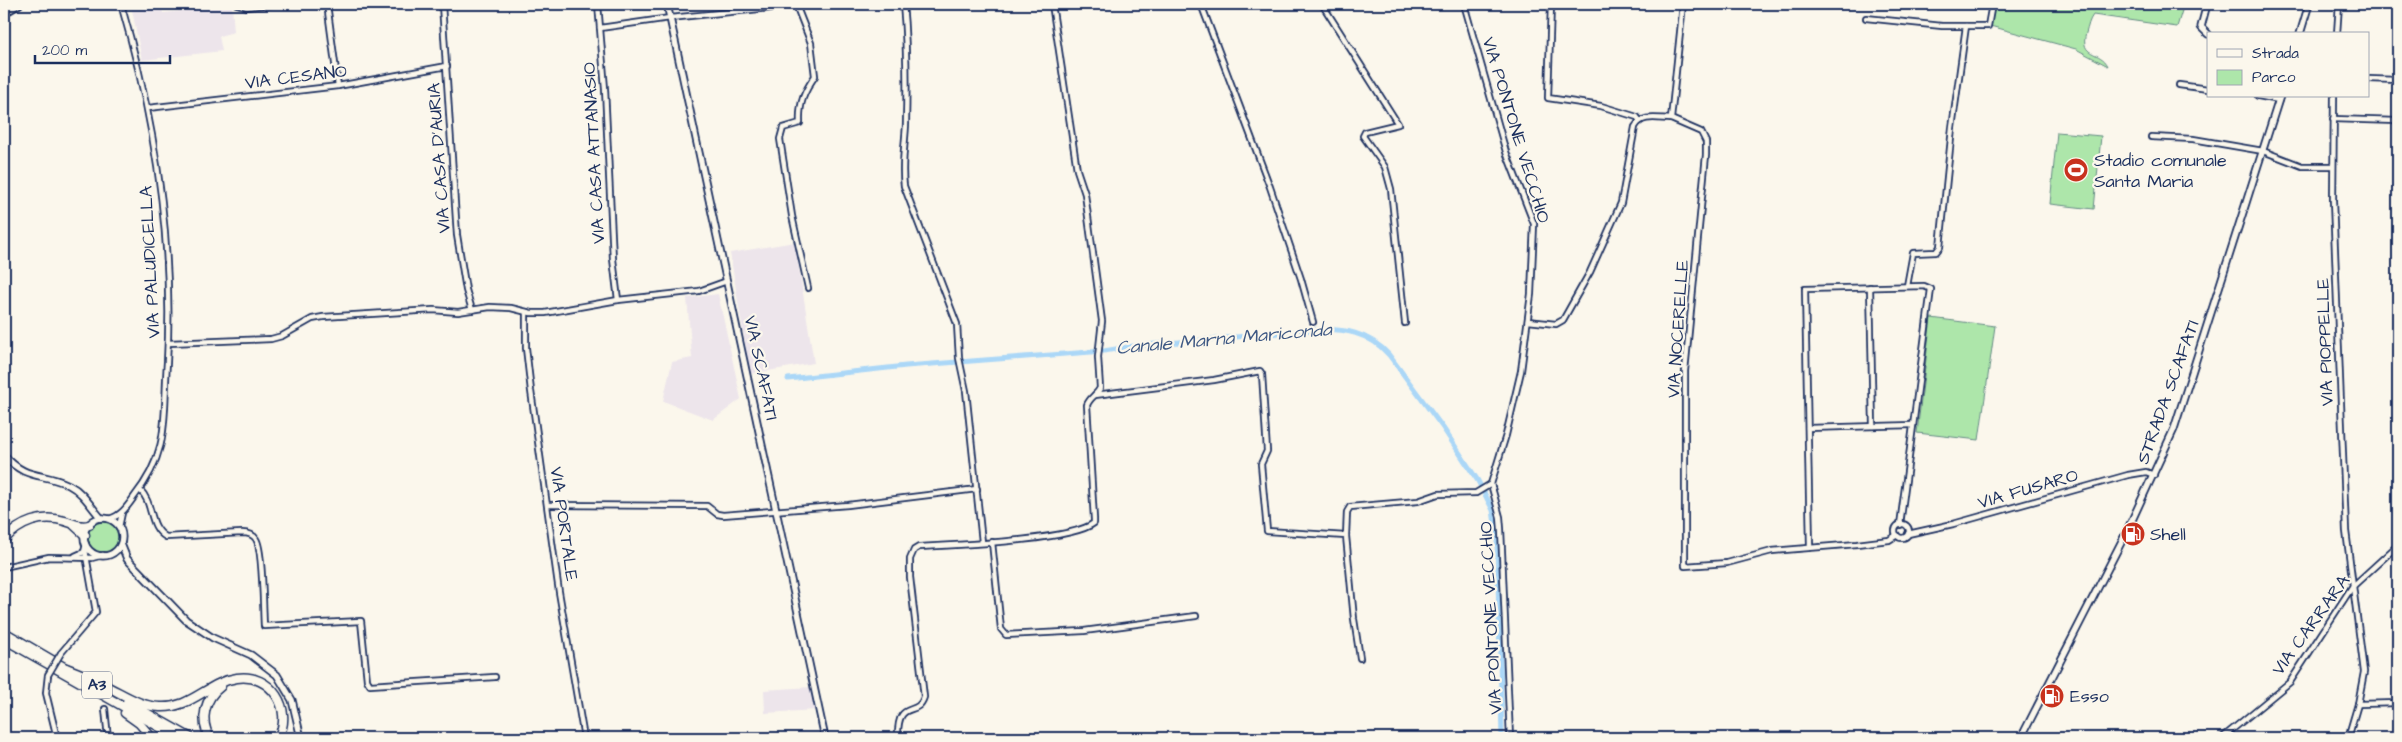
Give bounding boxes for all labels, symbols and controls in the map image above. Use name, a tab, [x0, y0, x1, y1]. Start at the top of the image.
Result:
scale bar	[35, 32, 170, 64]
legend	[2207, 32, 2370, 98]
street label: VIA PONTONE VECCHIO	[1476, 34, 1556, 226]
text: 200 m	[42, 40, 88, 61]
text: Strada	[2252, 43, 2299, 64]
street label: VIA CESANO	[244, 58, 348, 96]
street label: VIA CASA ATTANASIO	[577, 61, 611, 245]
text: Parco	[2252, 67, 2296, 88]
street label: VIA CASA D'AURIA	[421, 82, 457, 234]
place label: Stadio comunale Santa Maria	[2094, 148, 2227, 194]
sports icon: Stadio comunale Santa Maria	[2063, 157, 2089, 183]
street label: VIA PALUDICELLA	[133, 185, 166, 339]
street label: VIA NOCERELLE	[1661, 259, 1695, 399]
street label: VIA PIOPPELLE	[2310, 277, 2340, 406]
street label: VIA SCAFATI	[738, 313, 784, 423]
water label: Canale Marna Mariconda	[1115, 316, 1334, 362]
street label: STRADA SCAFATI	[2130, 317, 2206, 467]
street label: VIA FUSARO	[1975, 463, 2081, 515]
street label: VIA PORTALE	[544, 465, 584, 583]
street label: VIA PONTONE VECCHIO	[1473, 521, 1509, 715]
fuel station icon: Shell	[2120, 521, 2146, 547]
place label: Shell	[2150, 522, 2186, 547]
street label: VIA CARRARA	[2266, 569, 2356, 680]
road number: A3	[82, 672, 112, 698]
fuel station icon: Esso	[2039, 683, 2065, 709]
place label: Esso	[2070, 684, 2109, 709]

